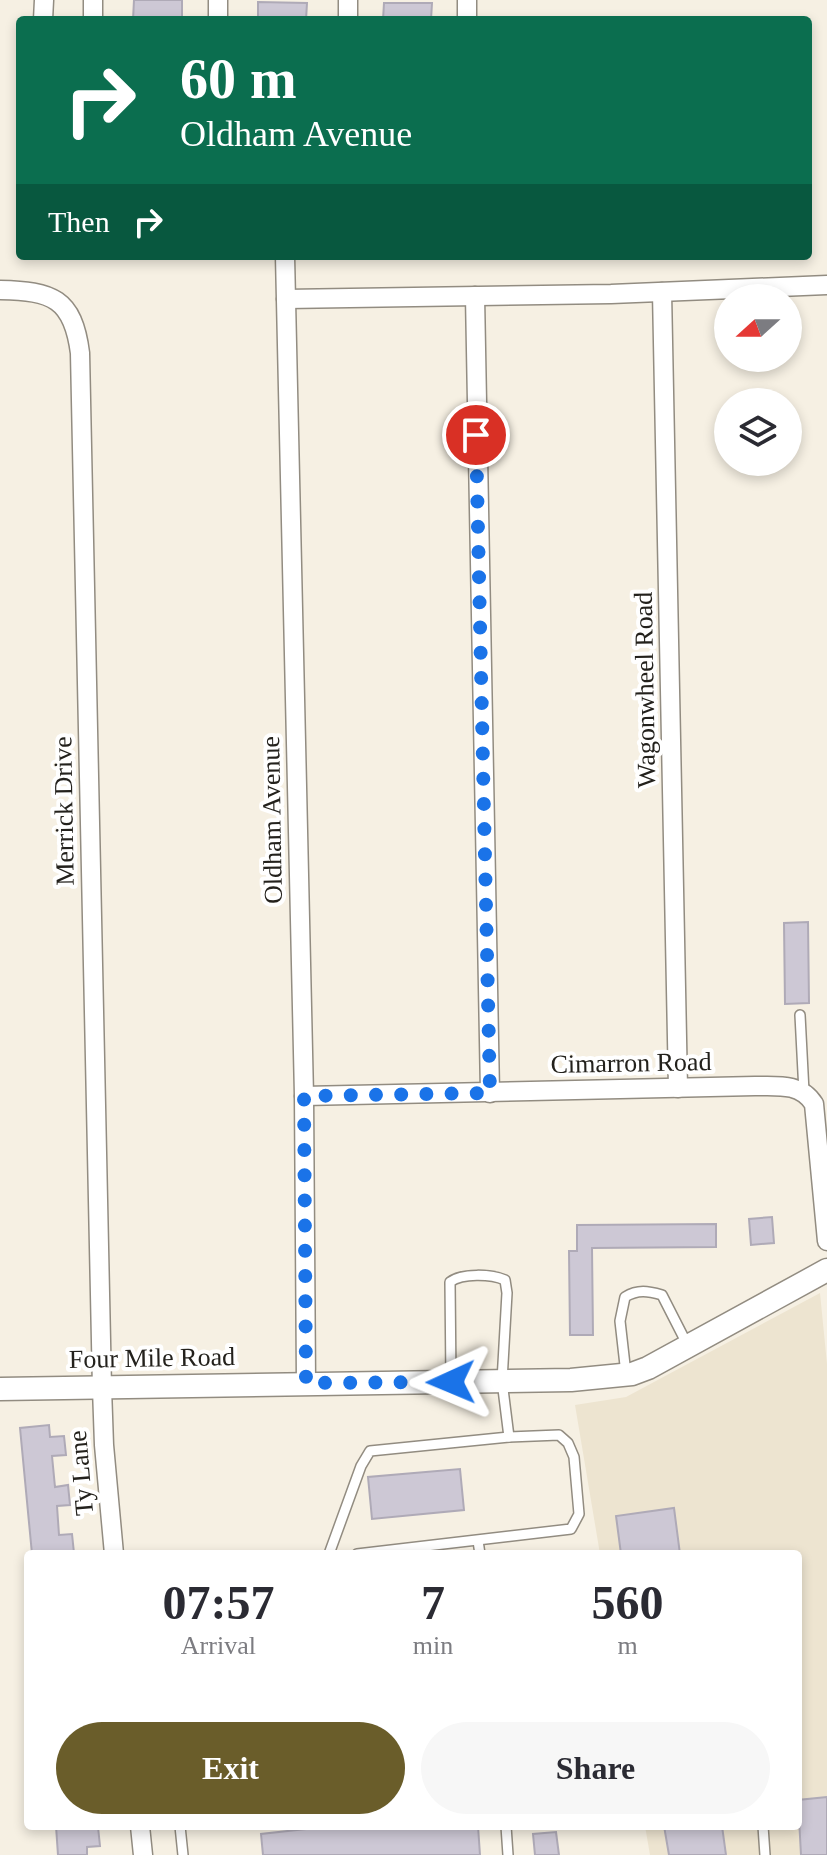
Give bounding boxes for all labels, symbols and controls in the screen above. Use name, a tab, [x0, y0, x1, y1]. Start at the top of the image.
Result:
icon: right	[48, 48, 152, 152]
text: 60 m	[180, 48, 297, 110]
text: Oldham Avenue	[180, 114, 412, 154]
icon: right	[126, 200, 170, 244]
text: Then	[48, 205, 110, 238]
north arrow	[714, 284, 802, 372]
map controls	[714, 284, 802, 476]
button: layers	[714, 388, 802, 476]
pin	[442, 401, 510, 469]
icon: arrive	[454, 413, 498, 457]
street label: Wagonwheel Road	[629, 592, 661, 788]
street label: Merrick Drive	[48, 736, 80, 886]
street label: Oldham Avenue	[256, 736, 288, 904]
street label: Cimarron Road	[550, 1047, 712, 1079]
position arrow	[409, 1340, 493, 1424]
street label: Four Mile Road	[69, 1342, 235, 1374]
street label: Ty Lane	[63, 1429, 99, 1517]
text: 07:57	[162, 1576, 274, 1629]
text: 7	[421, 1576, 445, 1629]
text: 560	[592, 1576, 664, 1629]
text: Arrival	[181, 1631, 256, 1660]
text: min	[413, 1631, 453, 1660]
text: m	[617, 1631, 638, 1660]
button: Exit	[56, 1722, 405, 1814]
button: Share	[421, 1722, 770, 1814]

